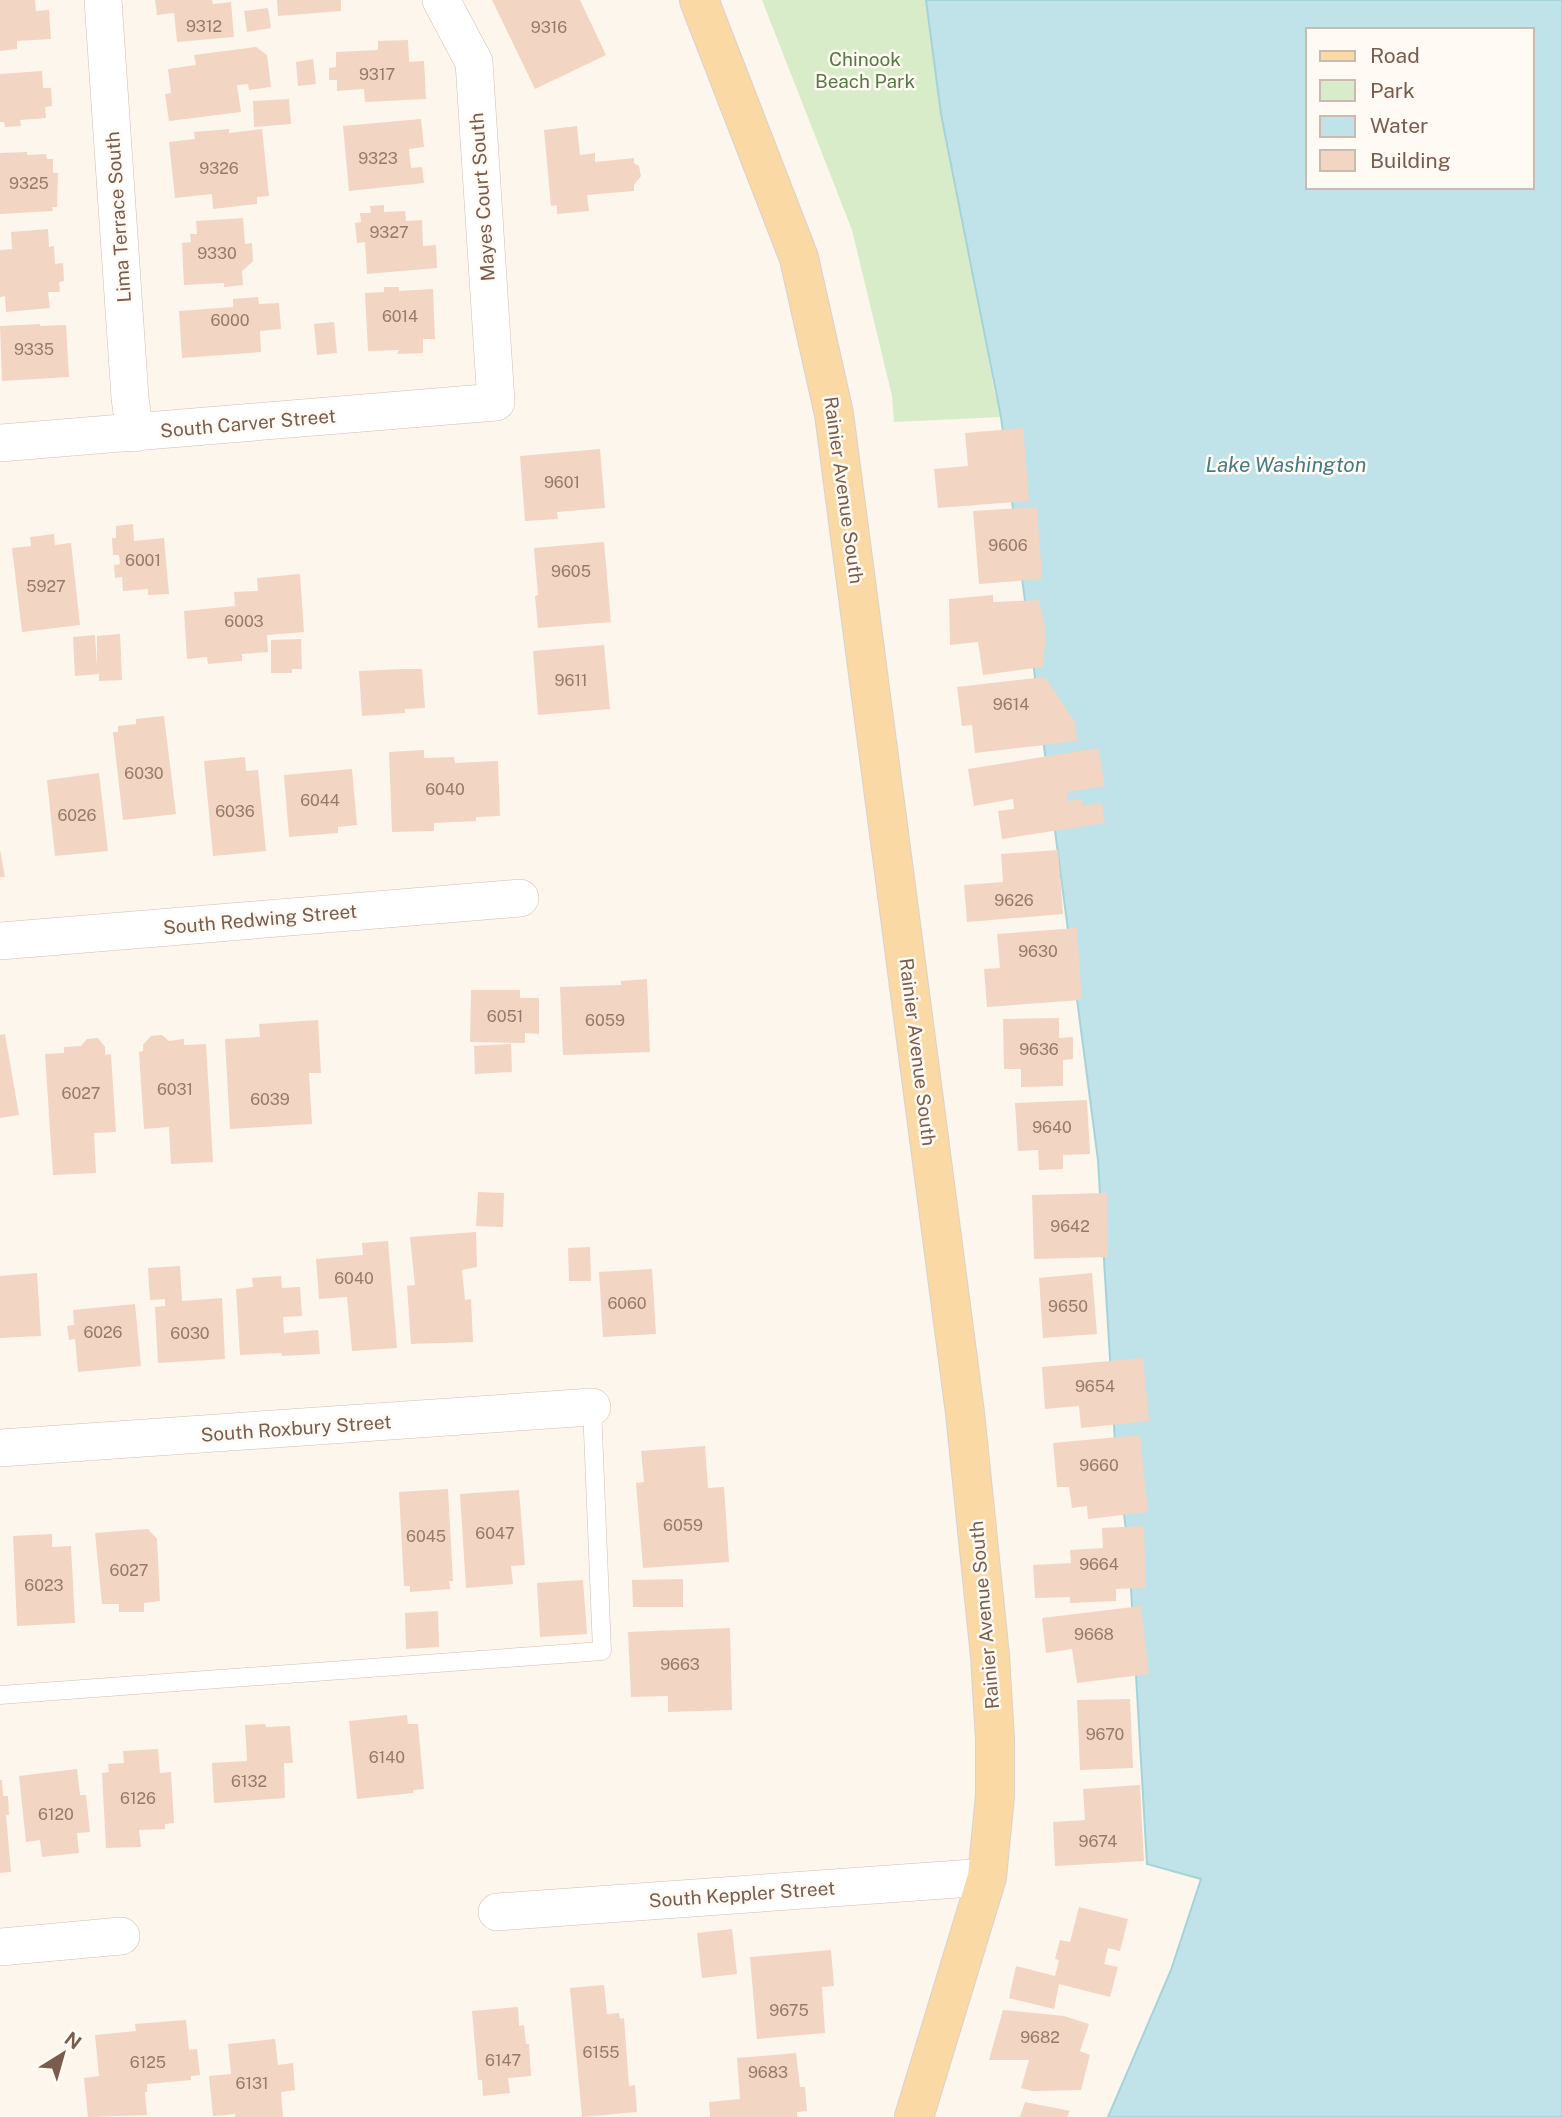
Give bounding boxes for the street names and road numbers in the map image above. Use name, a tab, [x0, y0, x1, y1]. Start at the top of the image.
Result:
street label: Mayes Court South	[465, 112, 499, 282]
street label: Lima Terrace South	[101, 131, 135, 303]
street label: Rainier Avenue South	[820, 395, 868, 585]
street label: South Carver Street	[159, 404, 337, 442]
street label: South Redwing Street	[162, 900, 358, 938]
street label: Rainier Avenue South	[896, 957, 940, 1147]
street label: South Roxbury Street	[200, 1410, 392, 1446]
street label: Rainier Avenue South	[965, 1520, 1003, 1710]
street label: South Keppler Street	[648, 1877, 836, 1911]

